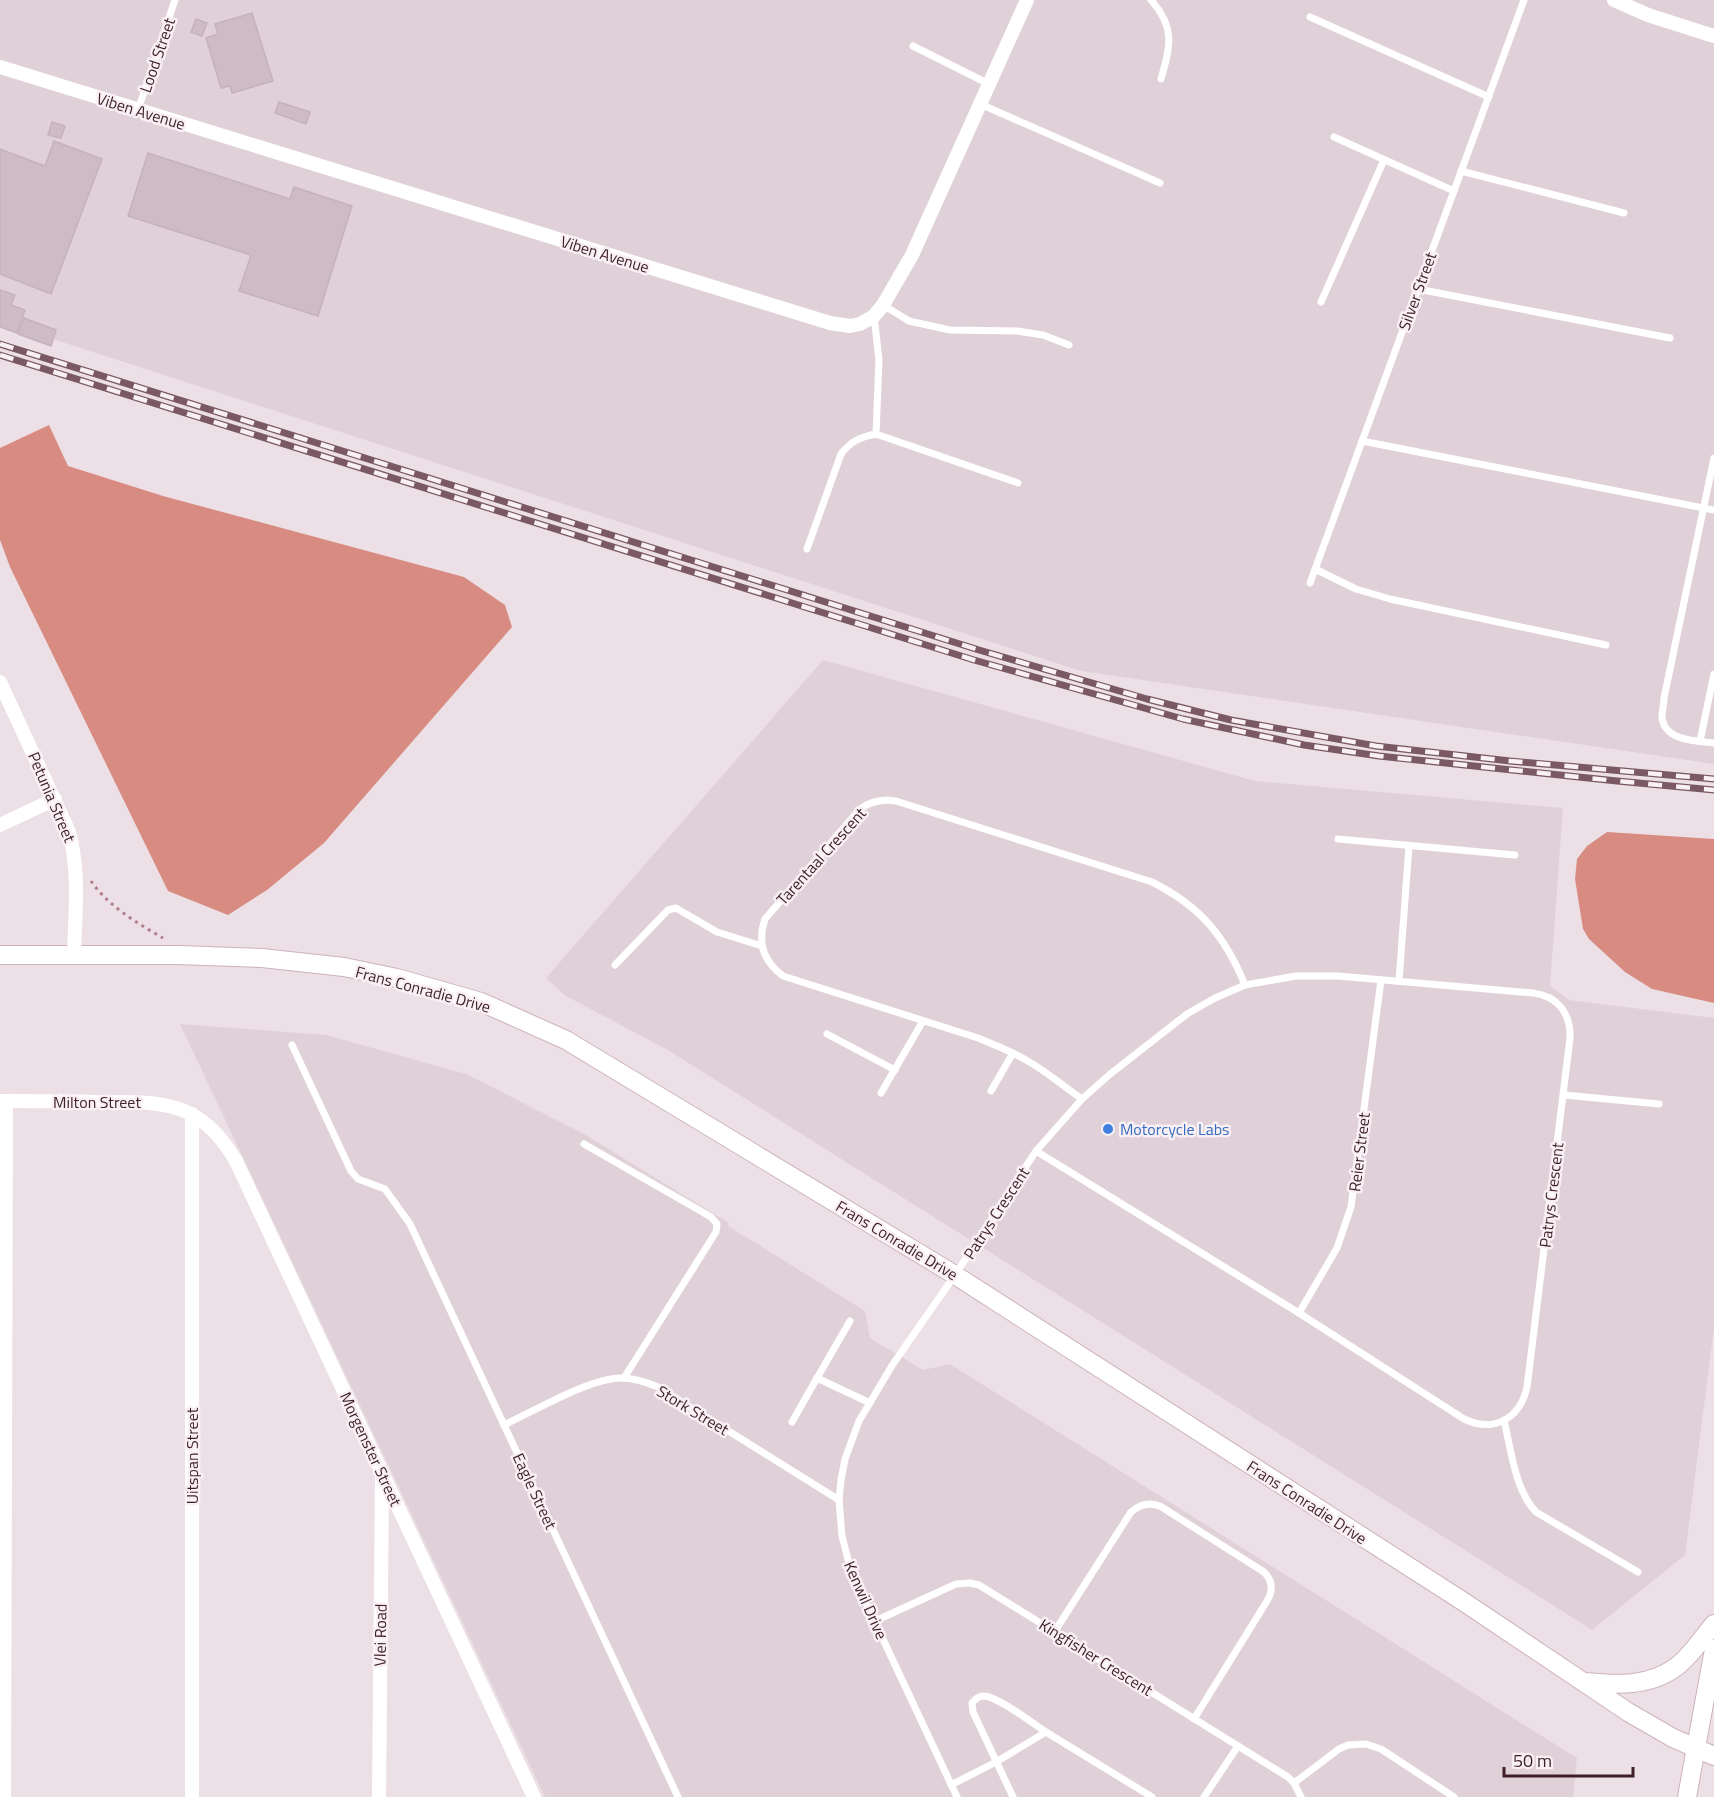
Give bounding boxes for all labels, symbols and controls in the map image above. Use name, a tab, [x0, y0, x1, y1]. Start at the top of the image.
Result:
street label: Lood Street	[133, 14, 181, 96]
street label: Viben Avenue	[94, 86, 188, 136]
street label: Viben Avenue	[558, 229, 652, 279]
street label: Silver Street	[1392, 248, 1442, 334]
street label: Petunia Street	[22, 748, 82, 846]
street label: Tarentaal Crescent	[770, 801, 872, 910]
street label: Frans Conradie Drive	[353, 959, 493, 1019]
street label: Milton Street	[53, 1090, 141, 1114]
street label: Reier Street	[1342, 1111, 1376, 1193]
place label: Motorcycle Labs	[1120, 1117, 1230, 1141]
marker: Motorcycle Labs	[1101, 1122, 1115, 1136]
street label: Patrys Crescent	[1533, 1141, 1569, 1249]
street label: Patrys Crescent	[957, 1162, 1035, 1264]
street label: Frans Conradie Drive	[831, 1194, 963, 1286]
street label: Stork Street	[652, 1379, 734, 1441]
street label: Morgenster Street	[334, 1388, 408, 1510]
street label: Uitspan Street	[180, 1407, 204, 1504]
street label: Eagle Street	[507, 1449, 563, 1533]
street label: Frans Conradie Drive	[1242, 1454, 1372, 1550]
street label: Kenwil Drive	[838, 1557, 894, 1643]
street label: Vlei Road	[367, 1603, 393, 1667]
street label: Kingfisher Crescent	[1034, 1612, 1158, 1702]
scale bar	[1504, 1740, 1633, 1778]
text: 50 m	[1513, 1747, 1552, 1774]

